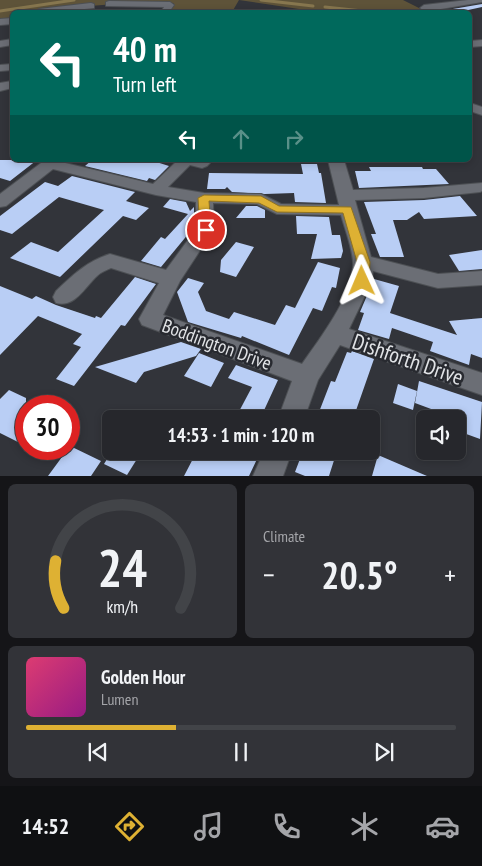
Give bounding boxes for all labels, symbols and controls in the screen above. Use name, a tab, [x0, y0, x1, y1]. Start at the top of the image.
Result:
text: 40 m	[113, 26, 177, 72]
icon: left	[30, 30, 95, 95]
text: Turn left	[113, 70, 177, 98]
icon: left	[174, 125, 202, 153]
icon: ahead	[227, 125, 255, 153]
icon: right	[280, 125, 308, 153]
pin	[185, 209, 227, 251]
icon: arrive	[192, 216, 220, 244]
position arrow	[335, 254, 387, 306]
street label: Boddington Drive	[159, 313, 275, 375]
street label: Dishforth Drive	[349, 327, 467, 391]
speed limit sign: 30	[15, 395, 80, 460]
map controls	[416, 410, 466, 460]
button: sound	[416, 410, 466, 460]
text: 14:53 · 1 min · 120 m	[168, 423, 314, 447]
text: Climate	[263, 526, 305, 546]
text: 24	[98, 534, 147, 601]
text: 20.5°	[321, 550, 398, 599]
text: −	[263, 556, 275, 593]
text: +	[444, 556, 456, 593]
text: km/h	[107, 595, 138, 618]
text: Golden Hour	[101, 665, 185, 689]
text: Lumen	[101, 689, 138, 709]
icon: previous	[84, 738, 112, 766]
icon: pause	[227, 738, 255, 766]
icon: next	[370, 738, 398, 766]
icon: directions	[112, 809, 147, 844]
icon: music	[191, 809, 226, 844]
icon: phone	[269, 809, 304, 844]
icon: climate	[347, 809, 382, 844]
icon: car	[425, 809, 460, 844]
text: 14:52	[22, 812, 69, 840]

